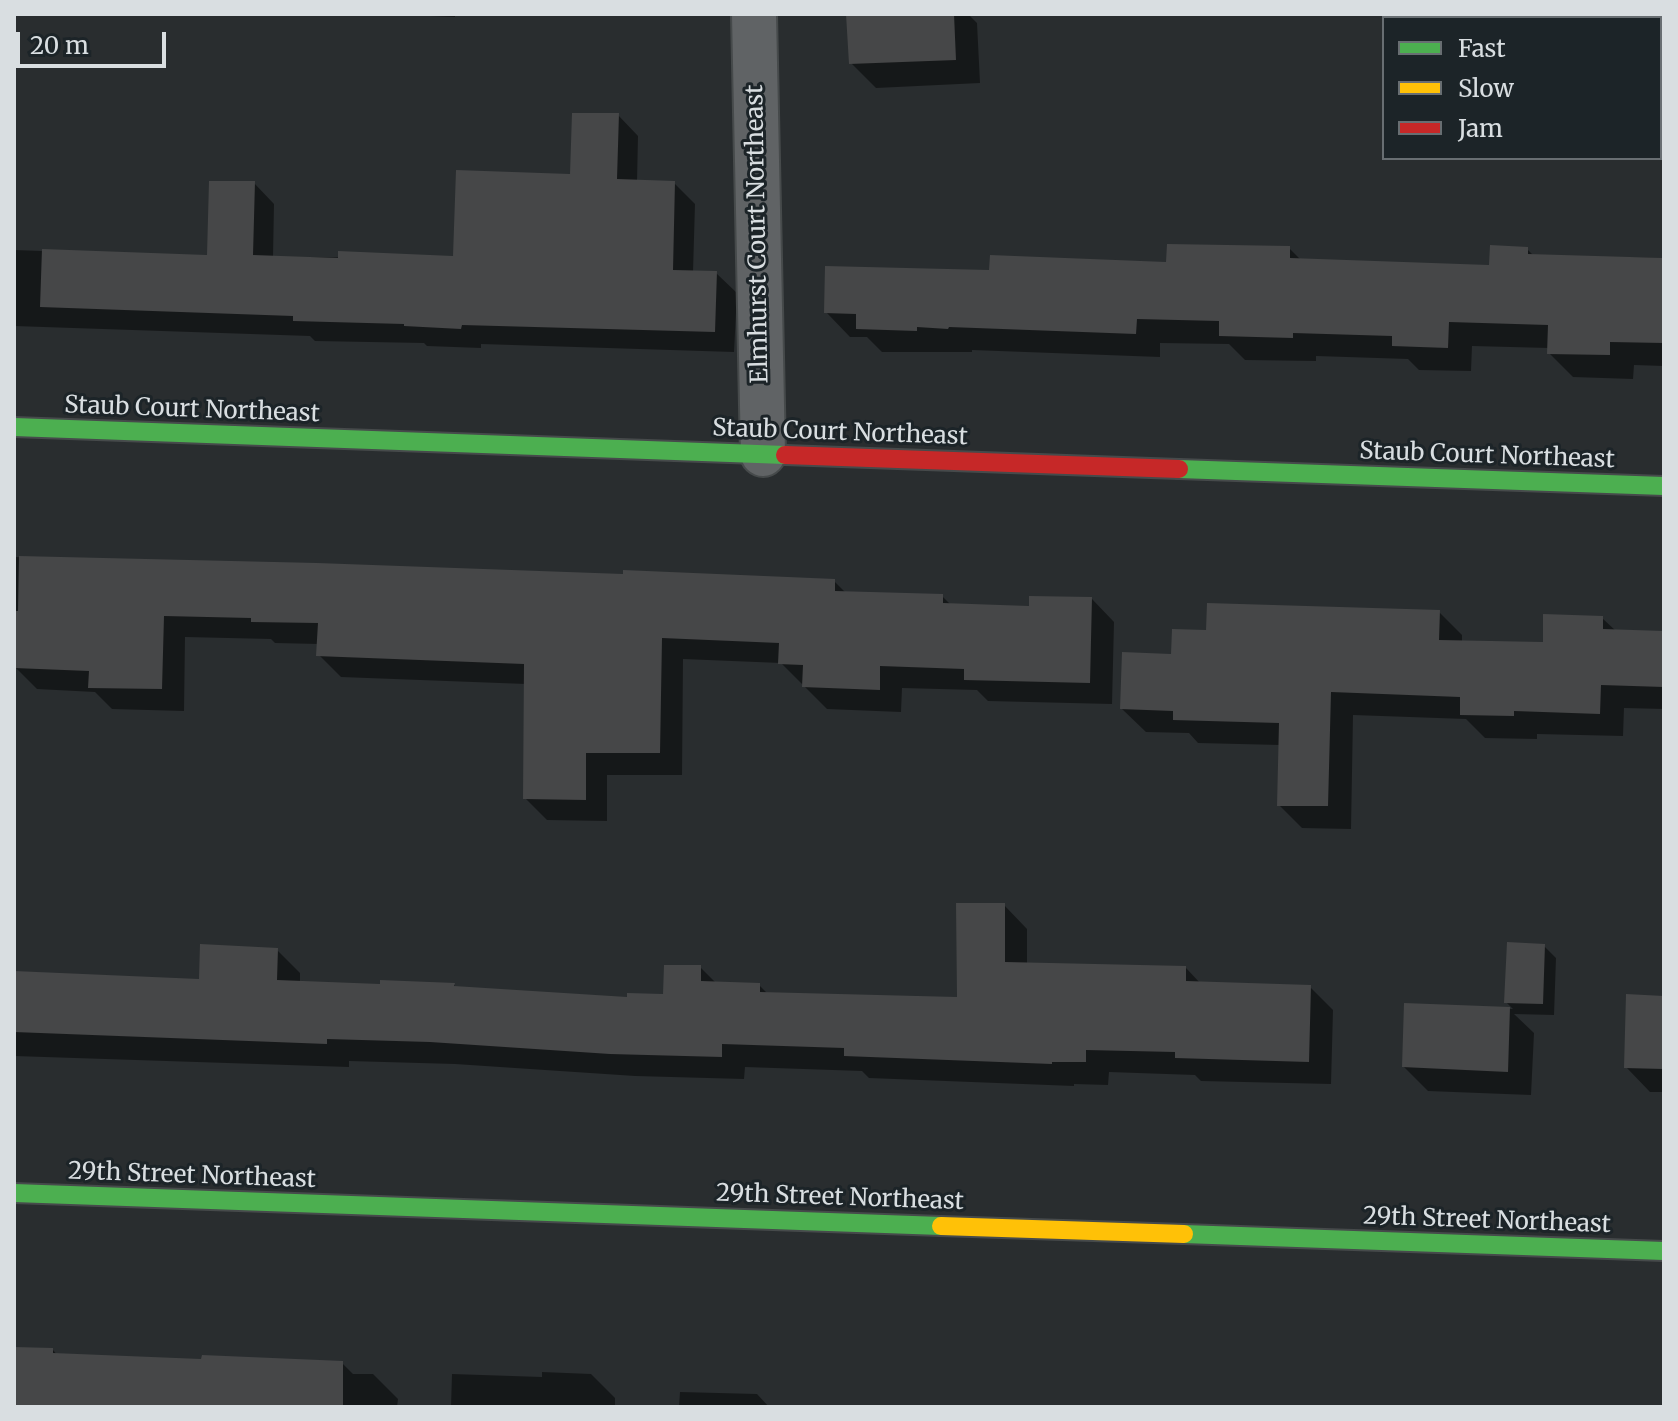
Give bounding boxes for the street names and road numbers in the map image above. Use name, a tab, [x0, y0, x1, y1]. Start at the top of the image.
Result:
street label: Elmhurst Court Northeast	[741, 84, 775, 384]
street label: Staub Court Northeast	[64, 391, 320, 429]
street label: Staub Court Northeast	[712, 414, 968, 452]
street label: Staub Court Northeast	[1359, 437, 1615, 475]
street label: 29th Street Northeast	[68, 1157, 316, 1195]
street label: 29th Street Northeast	[716, 1179, 964, 1217]
street label: 29th Street Northeast	[1363, 1202, 1611, 1240]

